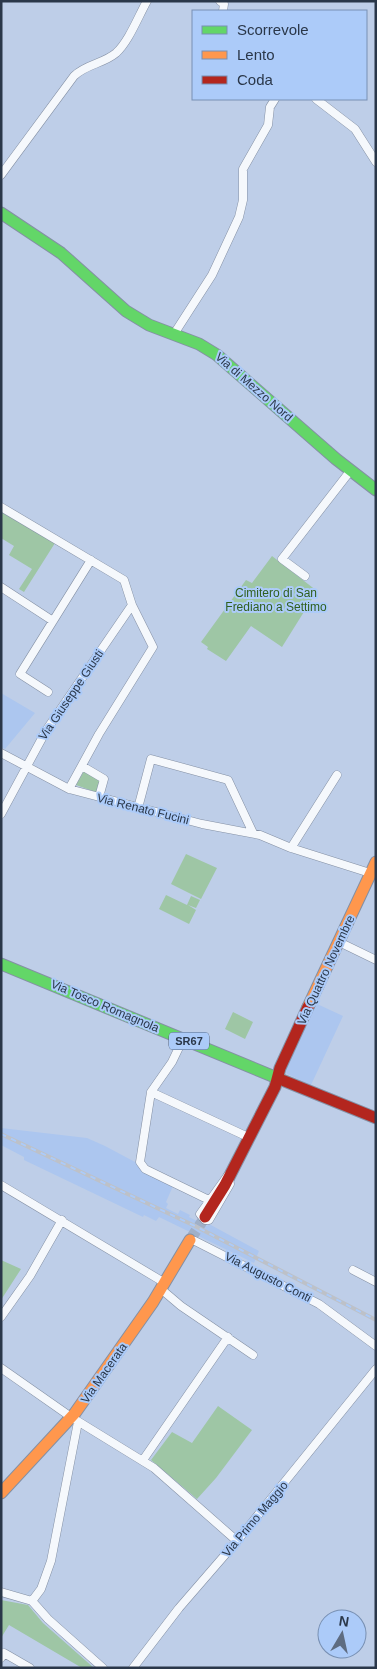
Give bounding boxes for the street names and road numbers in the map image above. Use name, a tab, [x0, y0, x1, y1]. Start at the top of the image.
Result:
street label: Via di Mezzo Nord	[212, 350, 296, 424]
street label: Via Giuseppe Giusti	[36, 647, 106, 743]
street label: Via Renato Fucini	[95, 791, 191, 827]
street label: Via Quattro Novembre	[294, 913, 358, 1027]
street label: Via Tosco Romagnola	[49, 977, 162, 1035]
road number: SR67	[169, 1032, 209, 1050]
street label: Via Augusto Conti	[222, 1249, 314, 1305]
street label: Via Macerata	[78, 1340, 130, 1406]
street label: Via Primo Maggio	[219, 1478, 291, 1560]

